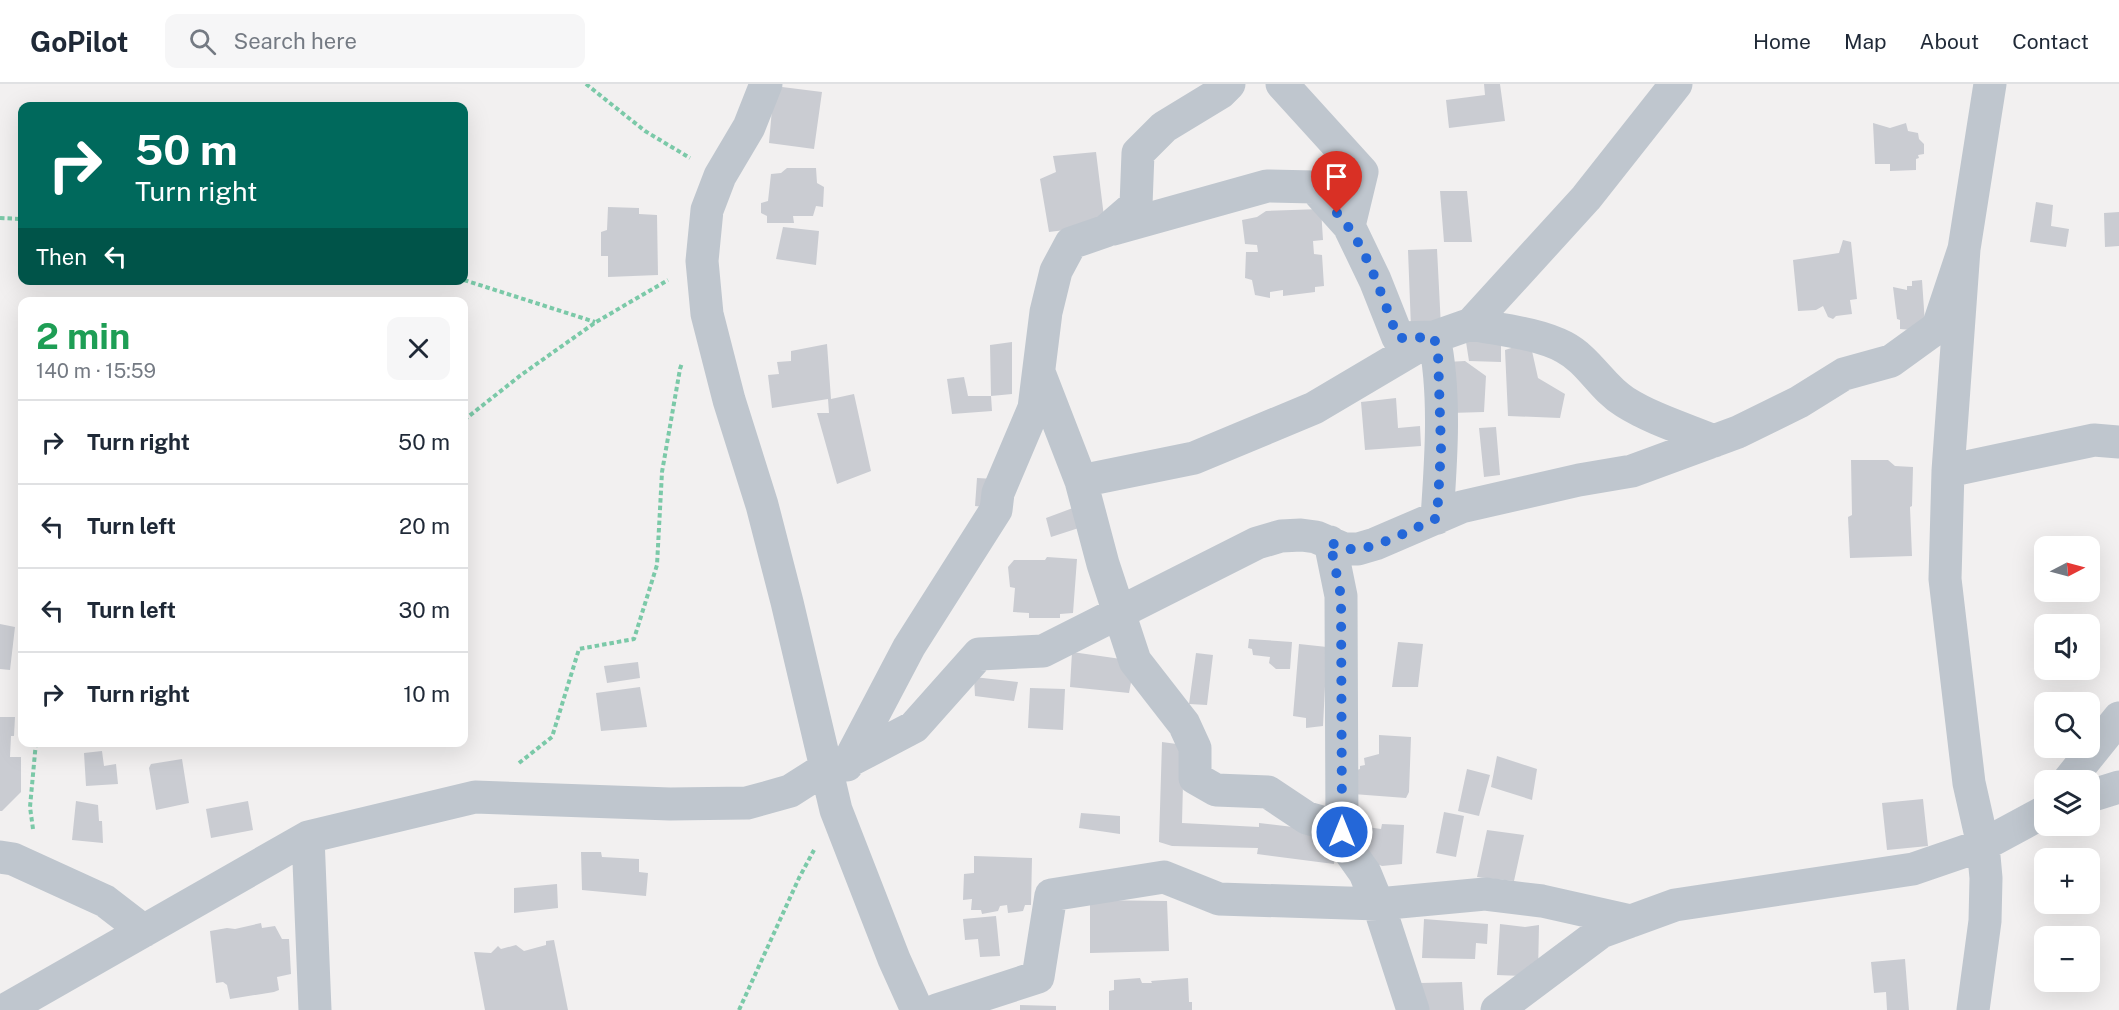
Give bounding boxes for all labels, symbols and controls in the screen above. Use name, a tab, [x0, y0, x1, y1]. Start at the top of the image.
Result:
search box	[165, 14, 585, 68]
text: GoPilot	[30, 25, 129, 58]
icon: search	[186, 25, 219, 58]
text: Search here	[234, 28, 357, 54]
text: Home	[1753, 29, 1811, 54]
text: Map	[1844, 29, 1887, 54]
text: About	[1920, 29, 1979, 54]
text: Contact	[2012, 29, 2089, 54]
text: 50 m	[135, 125, 238, 174]
icon: right	[36, 126, 114, 204]
pin	[1311, 151, 1362, 213]
icon: arrive	[1320, 160, 1353, 193]
text: Turn right	[135, 175, 258, 207]
icon: left	[99, 240, 132, 273]
text: Then	[36, 244, 87, 270]
text: 2 min	[36, 315, 130, 357]
button: close	[387, 317, 450, 380]
text: 140 m · 15:59	[36, 359, 156, 383]
icon: right	[36, 426, 69, 459]
text: Turn right	[87, 429, 190, 455]
text: 50 m	[398, 429, 450, 455]
icon: left	[36, 510, 69, 543]
text: Turn left	[87, 513, 176, 539]
text: 20 m	[399, 513, 450, 539]
north arrow	[2034, 536, 2100, 602]
map controls	[2034, 536, 2100, 992]
icon: left	[36, 594, 69, 627]
text: Turn left	[87, 597, 176, 623]
text: 30 m	[398, 597, 450, 623]
button: sound	[2034, 614, 2100, 680]
icon: right	[36, 678, 69, 711]
text: Turn right	[87, 681, 190, 707]
text: 10 m	[403, 681, 450, 707]
button: search	[2034, 692, 2100, 758]
button: layers	[2034, 770, 2100, 836]
position arrow	[1310, 800, 1374, 864]
button: +	[2034, 848, 2100, 914]
button: −	[2034, 926, 2100, 992]

